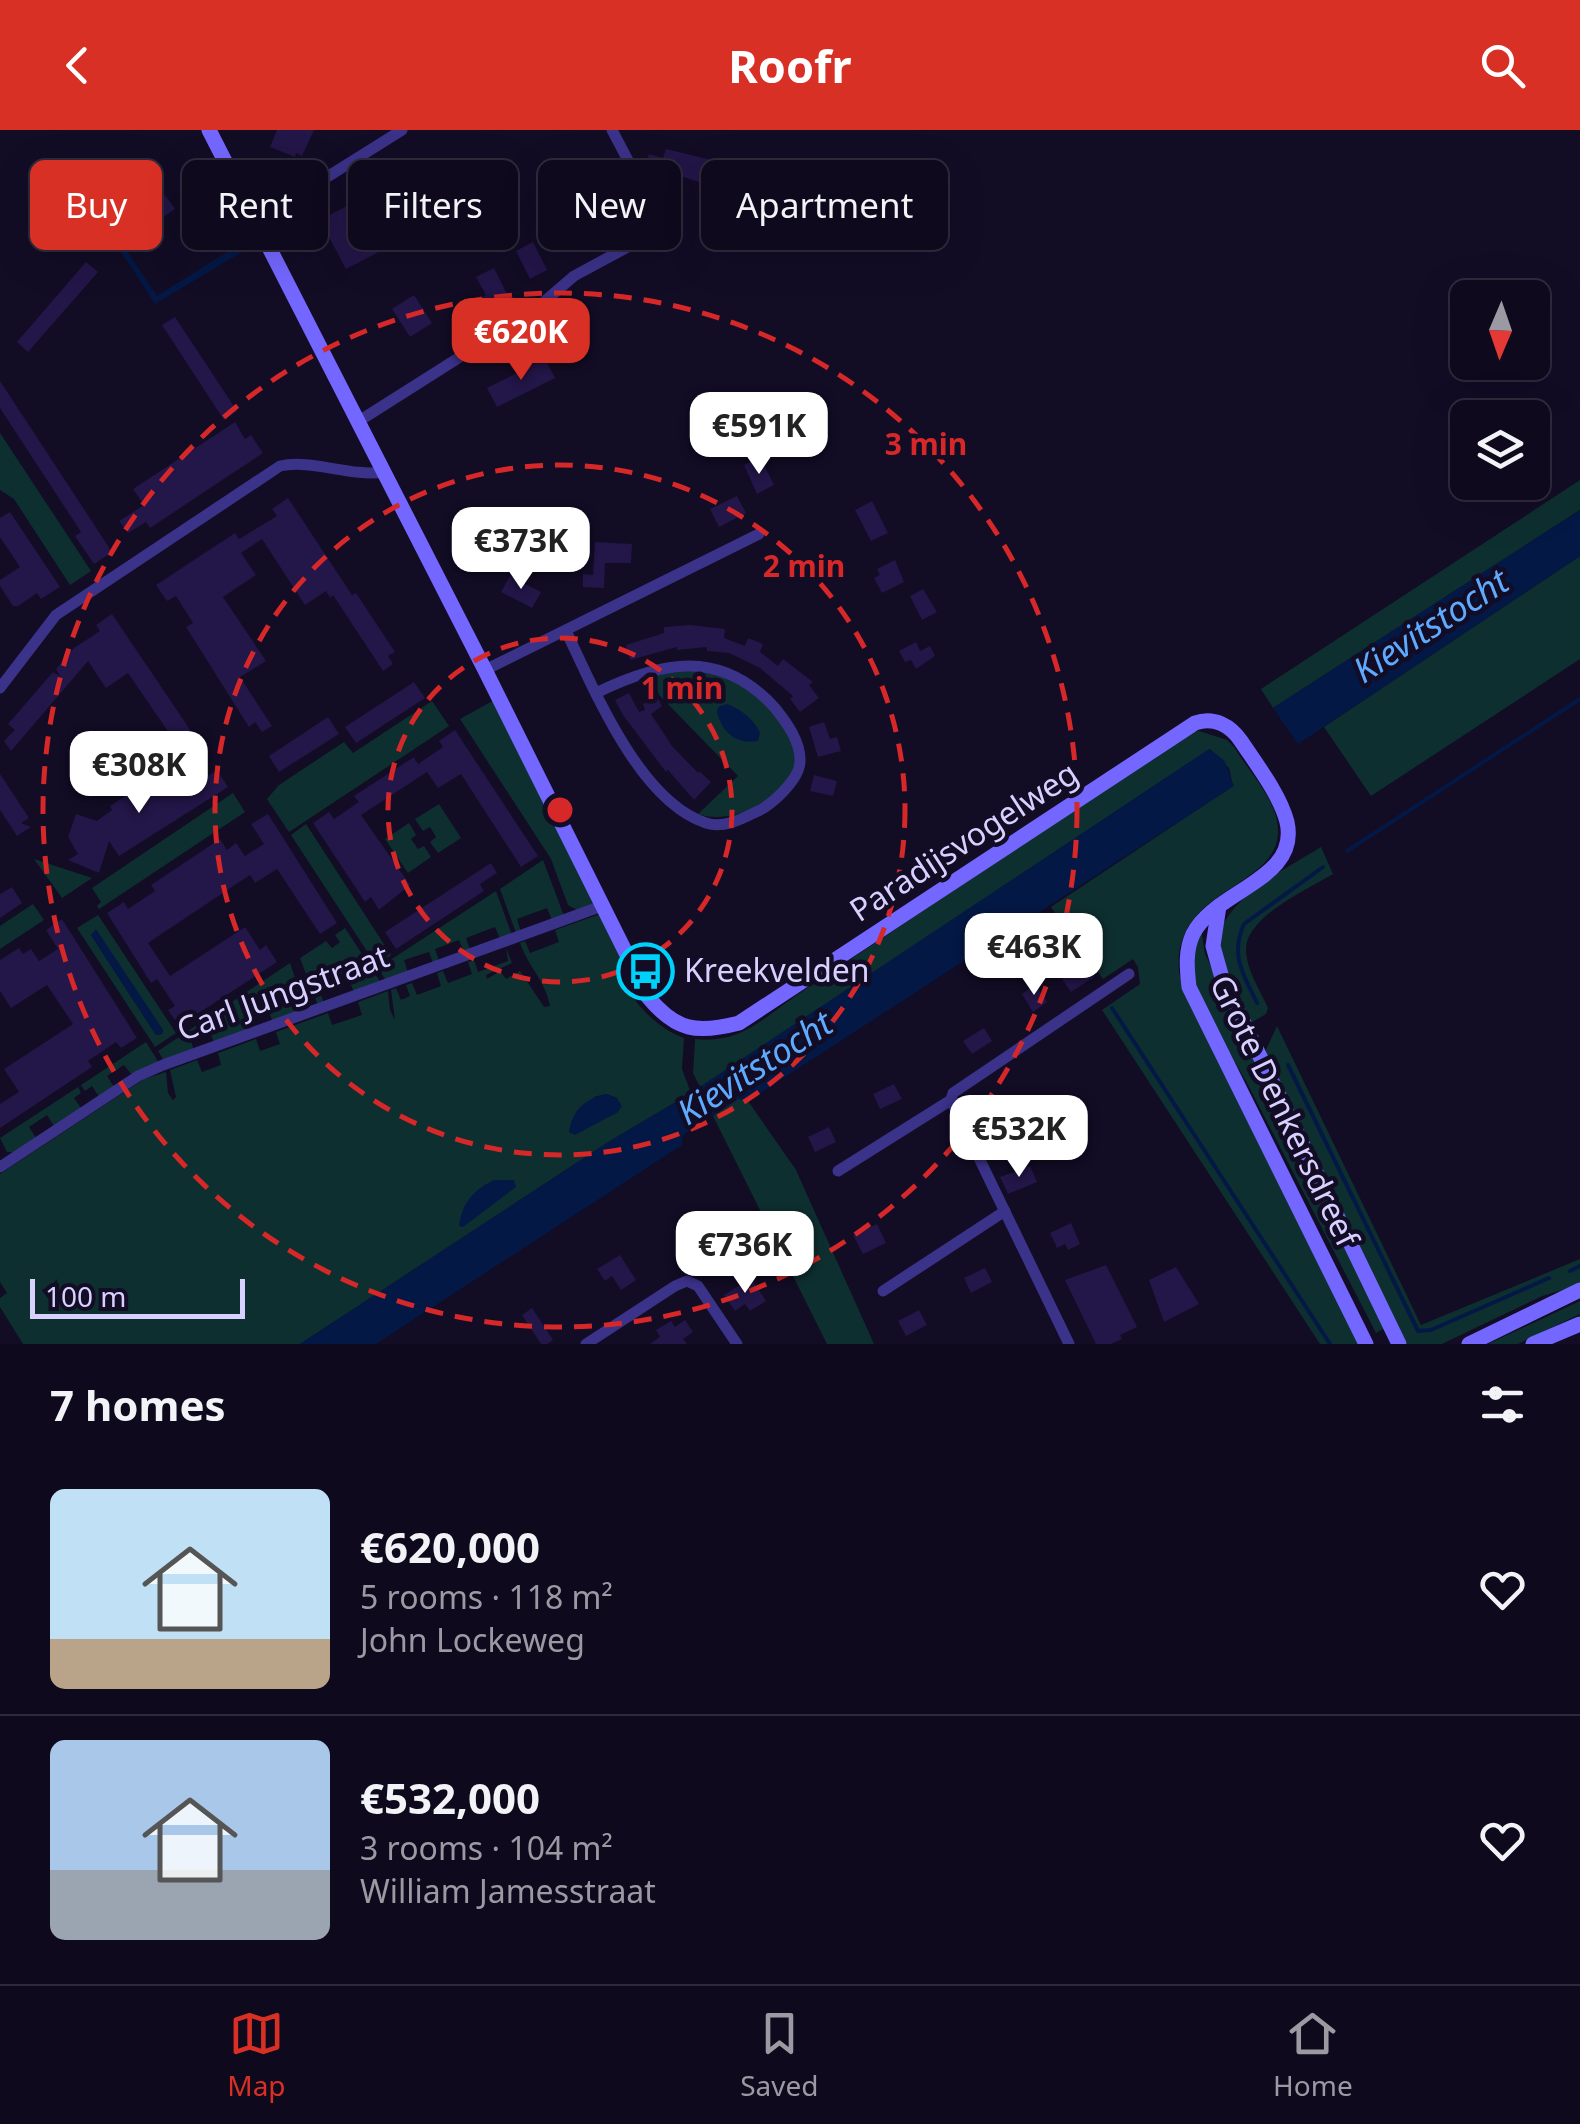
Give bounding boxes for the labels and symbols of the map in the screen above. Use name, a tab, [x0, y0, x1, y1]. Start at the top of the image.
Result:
north arrow	[1450, 280, 1550, 380]
pin: €620K	[451, 298, 591, 383]
pin: €591K	[689, 392, 829, 477]
text: 3 min	[885, 423, 967, 464]
pin: €373K	[451, 507, 591, 592]
text: 2 min	[763, 545, 845, 586]
water label: Kievitstocht	[1343, 556, 1518, 693]
text: 1 min	[641, 667, 723, 708]
pin: €308K	[69, 731, 209, 816]
street label: Paradijsvogelweg	[841, 751, 1086, 931]
centre of rings	[542, 792, 578, 828]
pin: €463K	[964, 913, 1104, 998]
street label: Carl Jungstraat	[170, 933, 395, 1050]
bus stop icon: Kreekvelden	[615, 941, 675, 1001]
place label: Kreekvelden	[684, 948, 870, 991]
street label: Grote Denkersdreef	[1201, 967, 1371, 1255]
water label: Kievitstocht	[667, 998, 842, 1135]
pin: €532K	[949, 1095, 1089, 1180]
pin: €736K	[675, 1211, 815, 1296]
scale bar	[30, 1274, 245, 1318]

